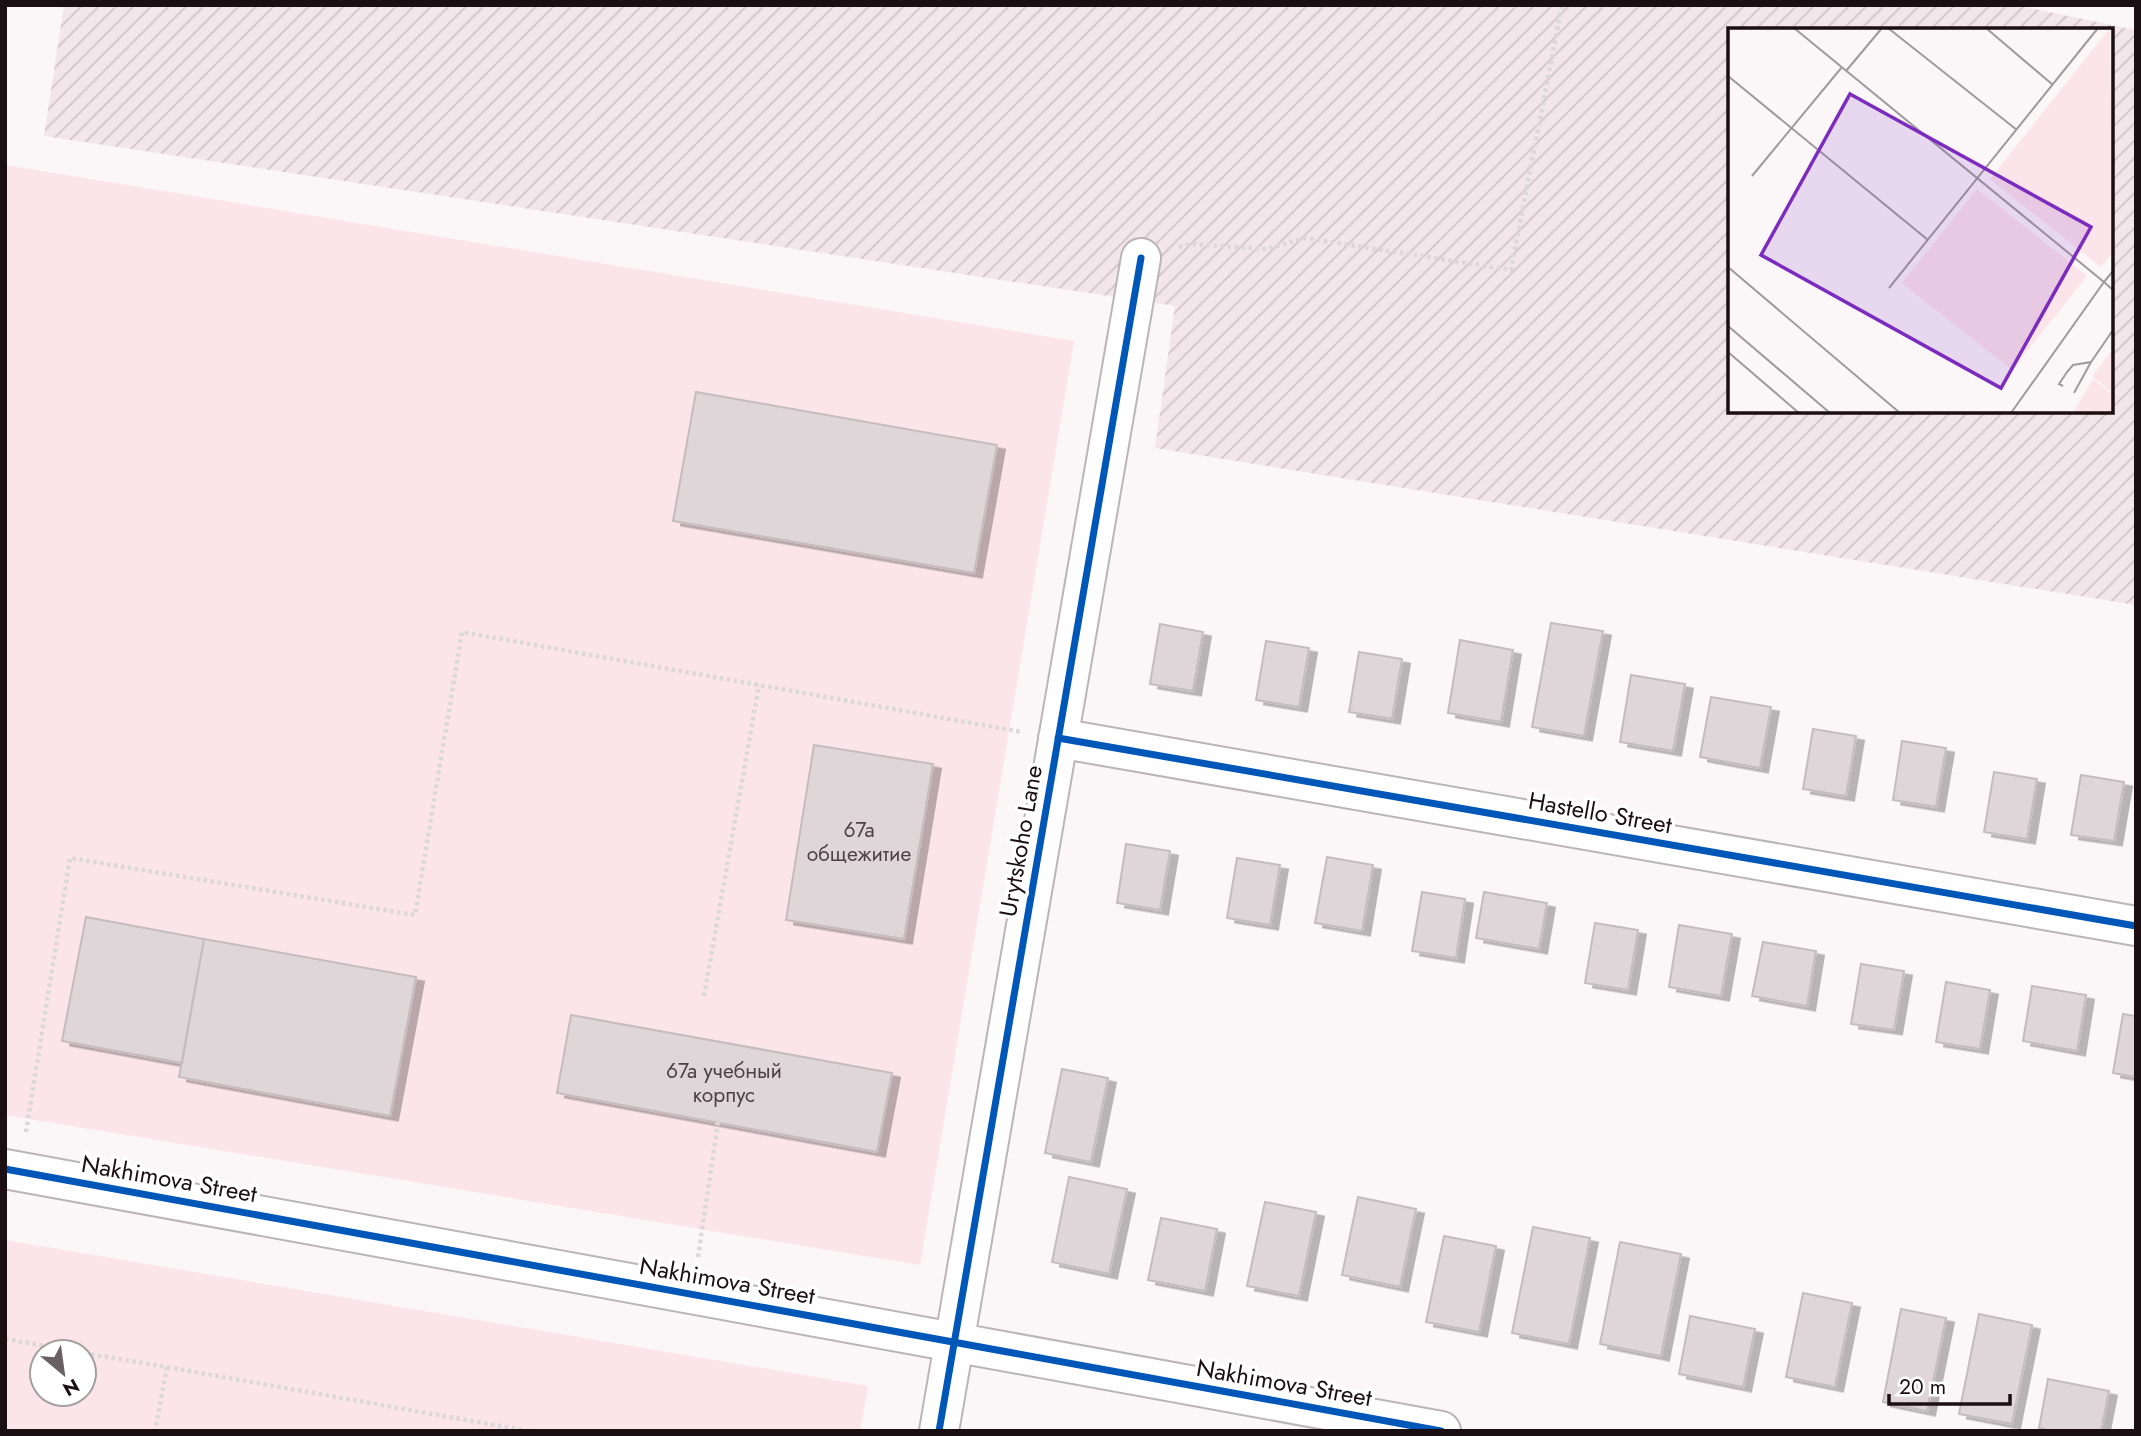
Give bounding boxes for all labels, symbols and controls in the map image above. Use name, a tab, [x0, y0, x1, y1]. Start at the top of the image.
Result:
inset map	[1728, 28, 2113, 413]
street label: Urytskoho Lane	[990, 762, 1051, 920]
street label: Hastello Street	[1526, 783, 1675, 842]
house number: 67а общежитие	[807, 815, 911, 869]
house number: 67а учебный корпус	[666, 1056, 782, 1110]
street label: Nakhimova Street	[79, 1146, 260, 1211]
street label: Nakhimova Street	[637, 1248, 818, 1313]
north arrow	[28, 1338, 98, 1408]
street label: Nakhimova Street	[1194, 1350, 1375, 1415]
scale bar	[1889, 1362, 2010, 1406]
text: N	[58, 1372, 84, 1403]
text: 20 m	[1899, 1372, 1946, 1402]

